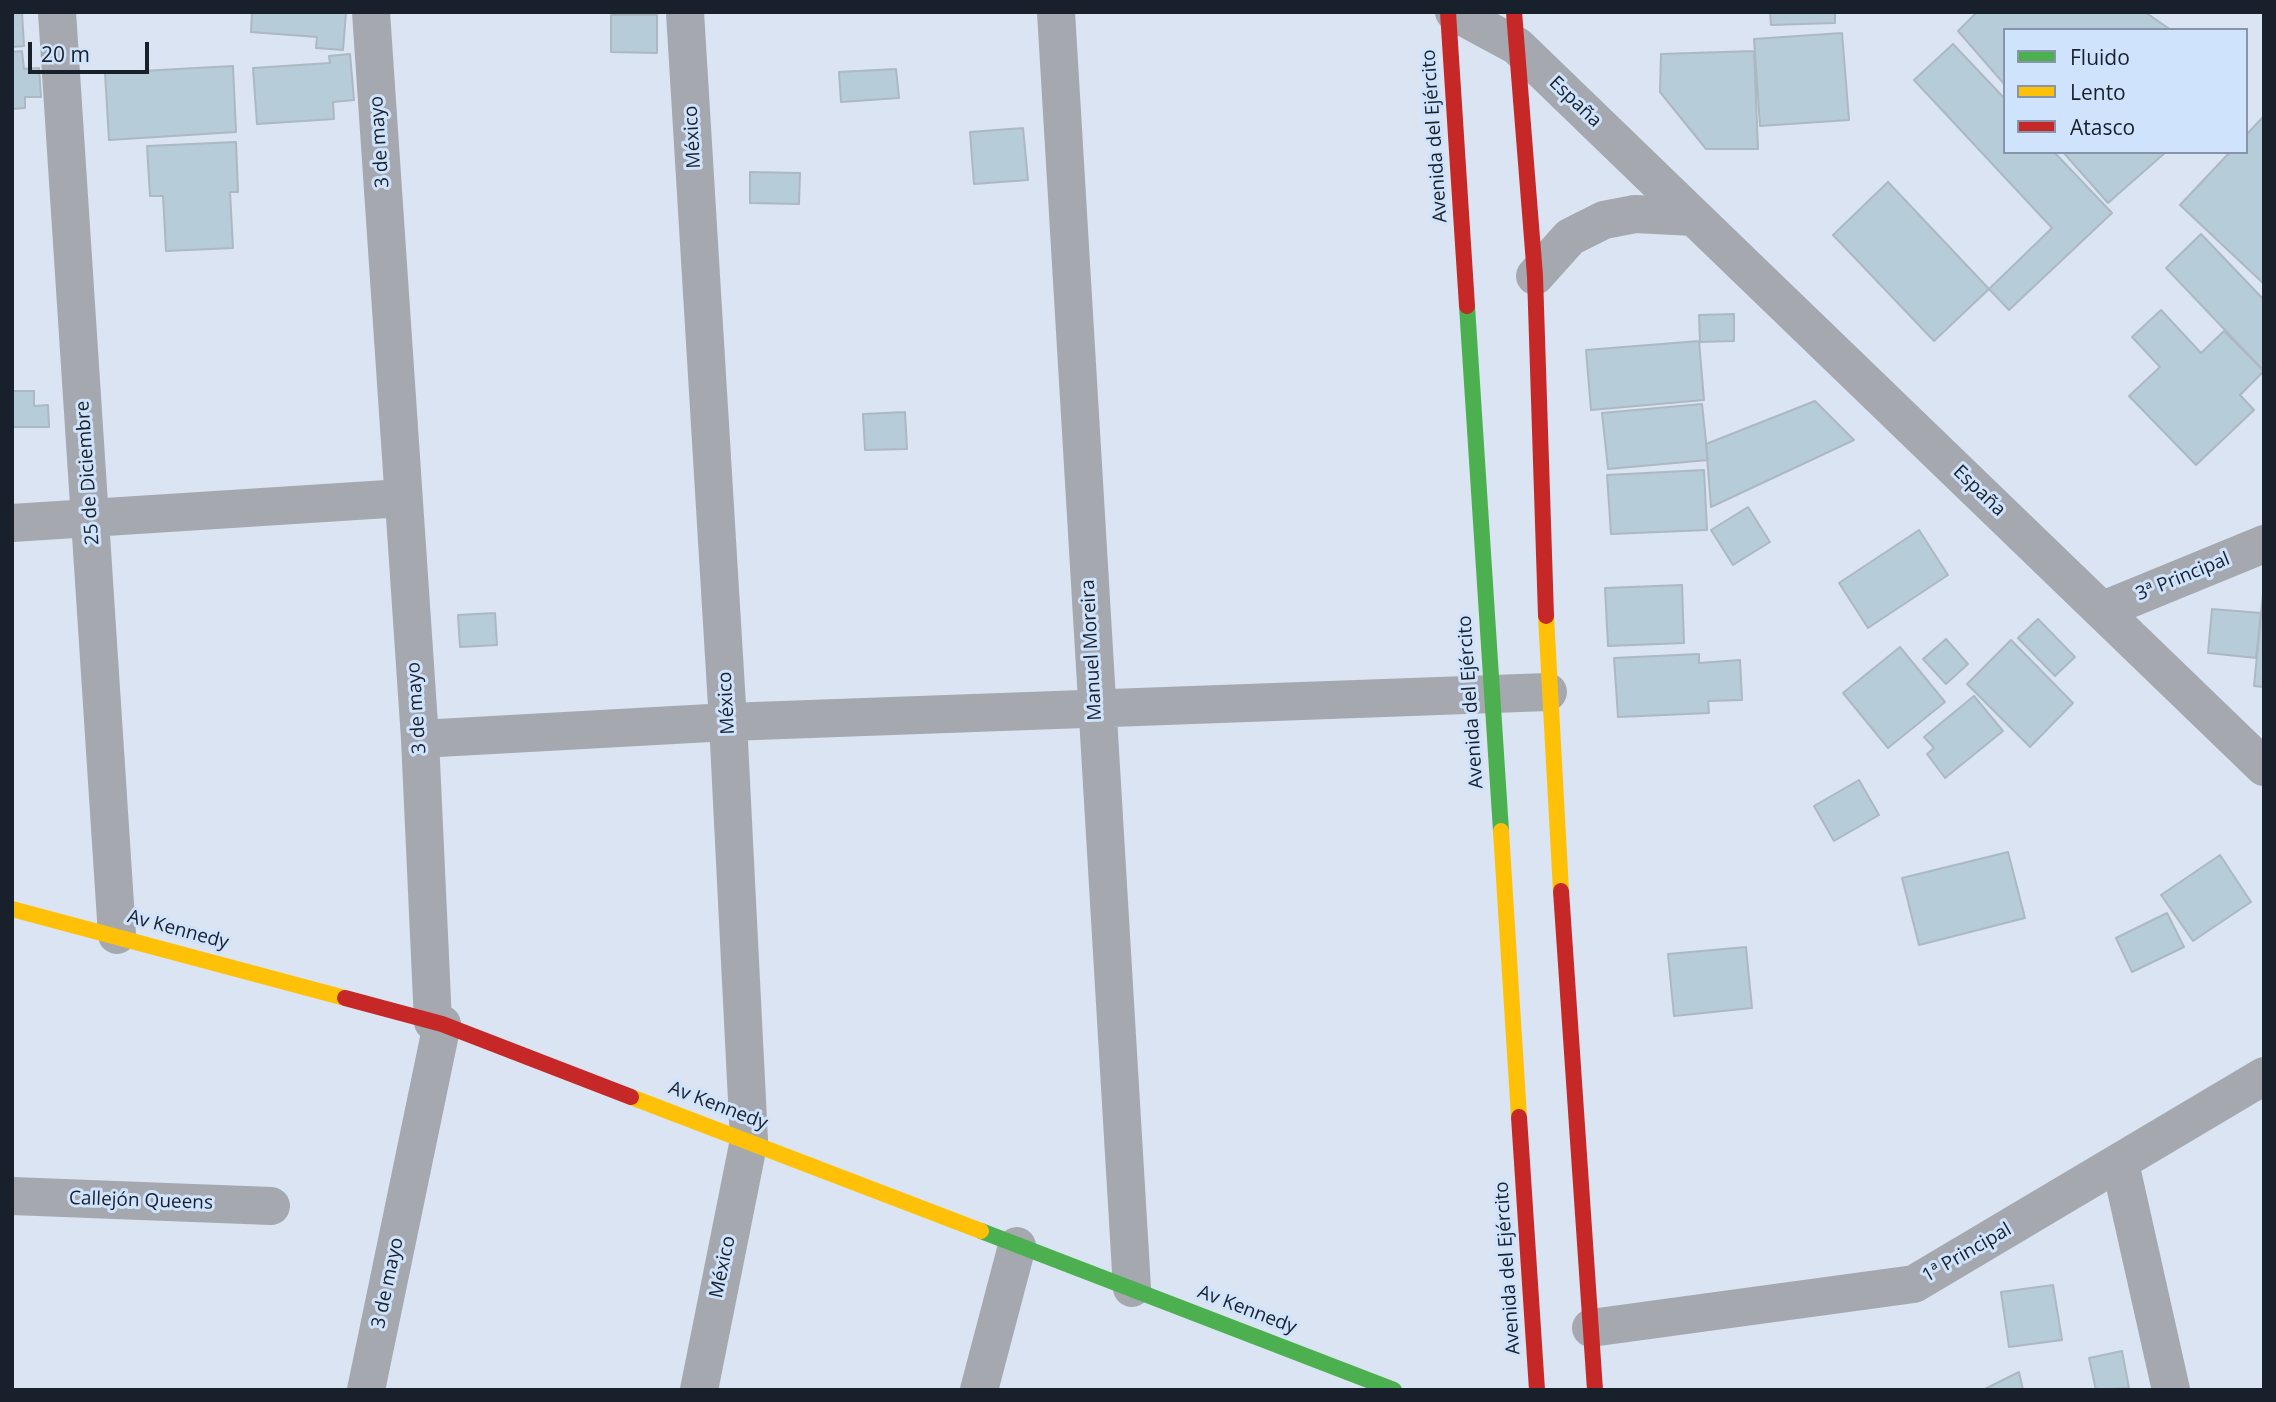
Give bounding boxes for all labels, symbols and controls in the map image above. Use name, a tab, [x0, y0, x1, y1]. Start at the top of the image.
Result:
scale bar	[32, 28, 152, 72]
legend	[2003, 28, 2248, 154]
text: 20 m	[41, 40, 90, 68]
text: Fluido	[2070, 43, 2130, 71]
street label: Avenida del Ejército	[1418, 49, 1452, 223]
street label: España	[1544, 72, 1606, 132]
text: Lento	[2070, 78, 2126, 106]
street label: 3 de mayo	[365, 95, 395, 189]
street label: México	[680, 105, 706, 169]
text: Atasco	[2070, 113, 2135, 141]
street label: 25 de Diciembre	[72, 400, 104, 546]
street label: España	[1948, 461, 2010, 521]
street label: 3ª Principal	[2133, 548, 2233, 606]
street label: Manuel Moreira	[1077, 579, 1107, 721]
street label: Avenida del Ejército	[1454, 615, 1488, 789]
street label: 3 de mayo	[402, 661, 432, 755]
street label: México	[714, 671, 740, 735]
street label: Av Kennedy	[125, 906, 231, 954]
street label: Av Kennedy	[665, 1077, 771, 1135]
street label: Avenida del Ejército	[1491, 1181, 1525, 1355]
street label: Callejón Queens	[69, 1187, 213, 1215]
street label: 1ª Principal	[1918, 1218, 2016, 1288]
street label: México	[705, 1234, 741, 1300]
street label: 3 de mayo	[367, 1236, 409, 1330]
street label: Av Kennedy	[1194, 1281, 1300, 1339]

